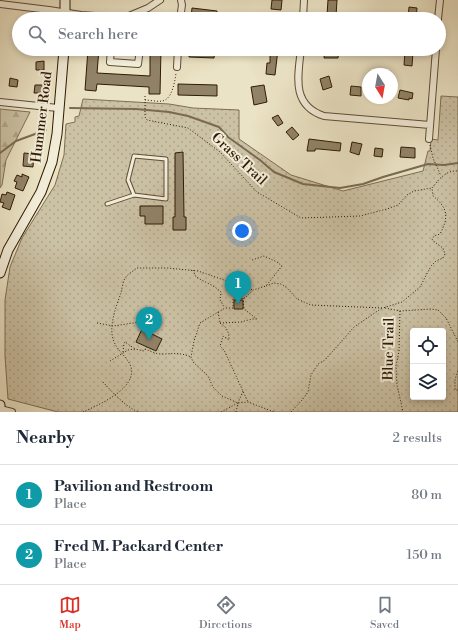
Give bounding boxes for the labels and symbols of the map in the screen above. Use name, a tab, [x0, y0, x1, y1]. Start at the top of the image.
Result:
north arrow	[362, 68, 398, 104]
street label: Hummer Road	[27, 70, 57, 164]
street label: Grass Trail	[207, 129, 271, 189]
your location	[232, 221, 252, 241]
pin: 1	[225, 271, 251, 304]
pin: 2	[136, 307, 162, 340]
street label: Blue Trail	[379, 317, 399, 382]

